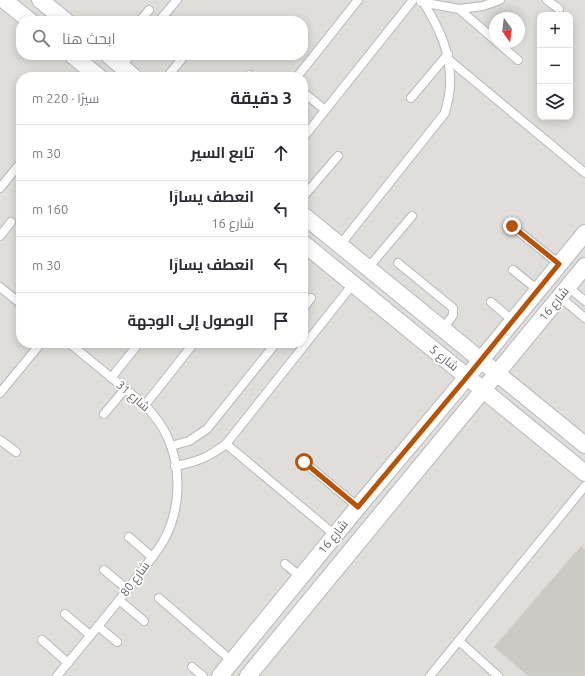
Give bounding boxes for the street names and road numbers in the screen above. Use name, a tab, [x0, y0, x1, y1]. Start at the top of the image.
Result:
street label: شارع 16	[536, 284, 573, 324]
street label: شارع 5	[426, 342, 461, 375]
street label: شارع 31	[113, 378, 153, 415]
street label: شارع 16	[315, 517, 352, 557]
street label: شارع 80	[118, 559, 153, 600]

